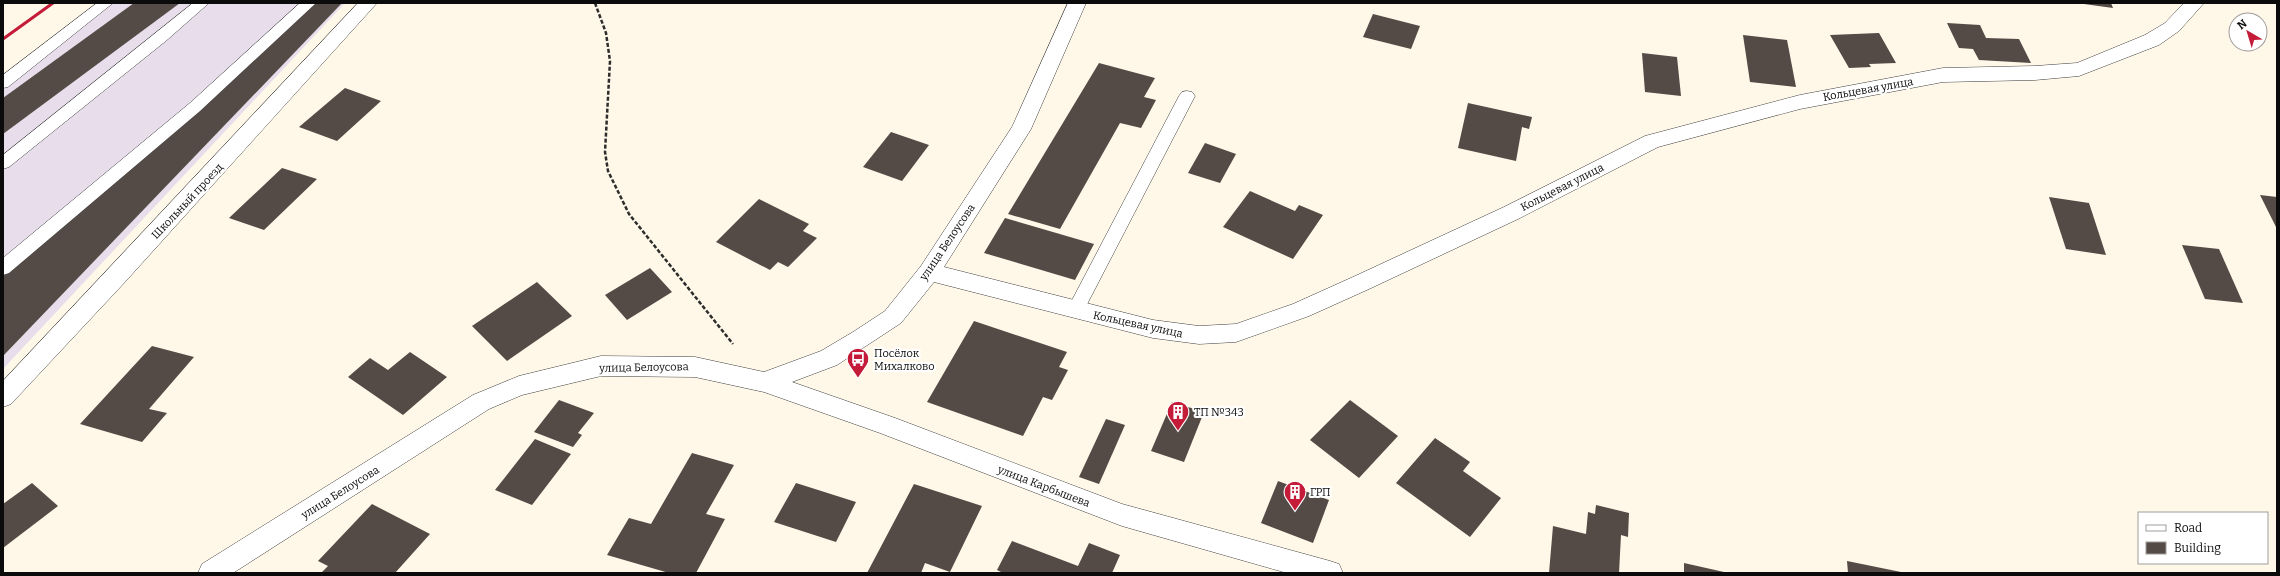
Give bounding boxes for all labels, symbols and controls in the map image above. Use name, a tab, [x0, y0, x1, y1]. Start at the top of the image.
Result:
north arrow	[2228, 12, 2268, 52]
text: N	[2235, 16, 2250, 32]
street label: Кольцевая улица	[1822, 75, 1914, 104]
street label: Школьный проезд	[149, 161, 226, 242]
street label: Кольцевая улица	[1519, 161, 1606, 214]
street label: улица Белоусова	[916, 202, 978, 284]
street label: Кольцевая улица	[1092, 309, 1184, 340]
bus stop icon: Посёлок Михалково	[845, 346, 871, 379]
place label: Посёлок Михалково	[874, 347, 935, 373]
street label: улица Белоусова	[598, 360, 689, 375]
building icon: ТП №343	[1165, 399, 1191, 432]
place label: ТП №343	[1194, 406, 1244, 419]
street label: улица Белоусова	[298, 463, 382, 522]
street label: улица Карбышева	[995, 463, 1092, 510]
building icon: ГРП	[1282, 479, 1308, 512]
place label: ГРП	[1310, 486, 1331, 499]
legend	[2138, 512, 2268, 564]
text: Road	[2174, 521, 2202, 535]
text: Building	[2174, 541, 2221, 555]

